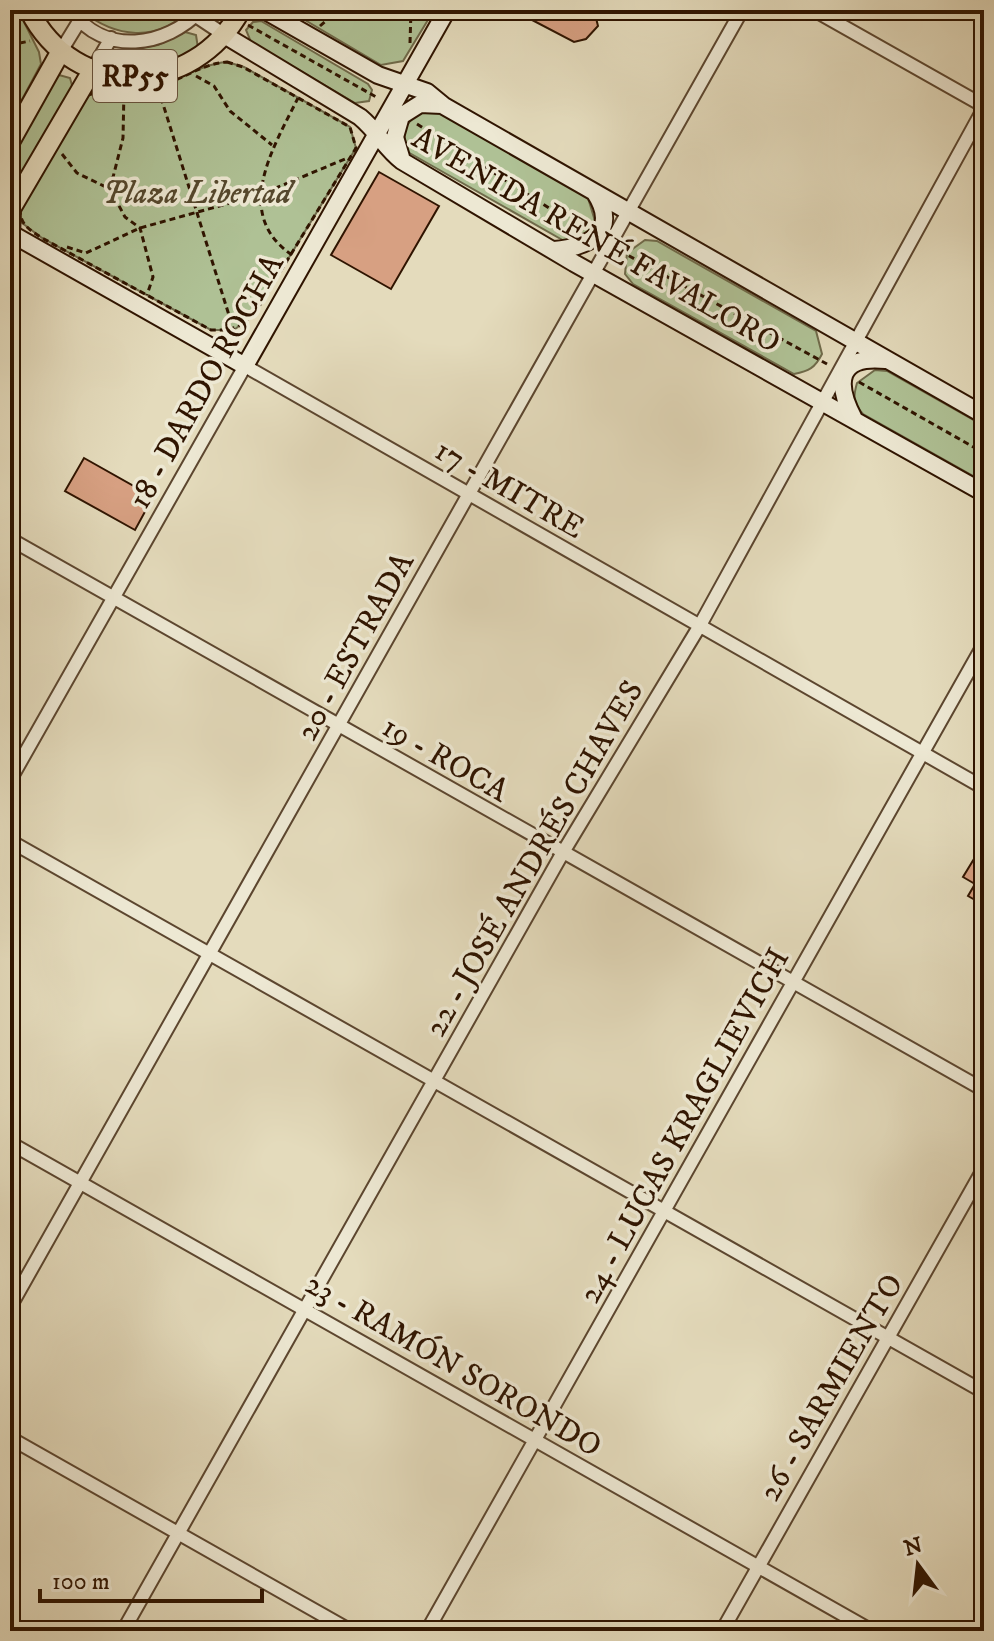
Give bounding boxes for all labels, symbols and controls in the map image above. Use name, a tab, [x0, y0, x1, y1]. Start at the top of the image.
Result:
road number: RP55	[93, 50, 177, 102]
street label: AVENIDA RENÉ FAVALORO	[405, 119, 787, 363]
park label: Plaza Libertad	[103, 174, 296, 214]
street label: 18 - DARDO ROCHA	[120, 247, 294, 516]
street label: 17 - MITRE	[427, 431, 591, 549]
street label: 20 - ESTRADA	[288, 545, 424, 748]
street label: 22 - JOSÉ ANDRÉS CHAVES	[416, 674, 653, 1044]
street label: 19 - ROCA	[375, 707, 516, 812]
street label: 24 - LUCAS KRAGLIEVICH	[570, 941, 799, 1310]
street label: 23 - RAMÓN SORONDO	[298, 1265, 608, 1467]
street label: 26 - SARMIENTO	[750, 1267, 913, 1509]
north arrow	[878, 1525, 958, 1605]
text: N	[901, 1532, 925, 1563]
scale bar	[40, 1553, 262, 1603]
text: 100 m	[52, 1567, 110, 1597]

